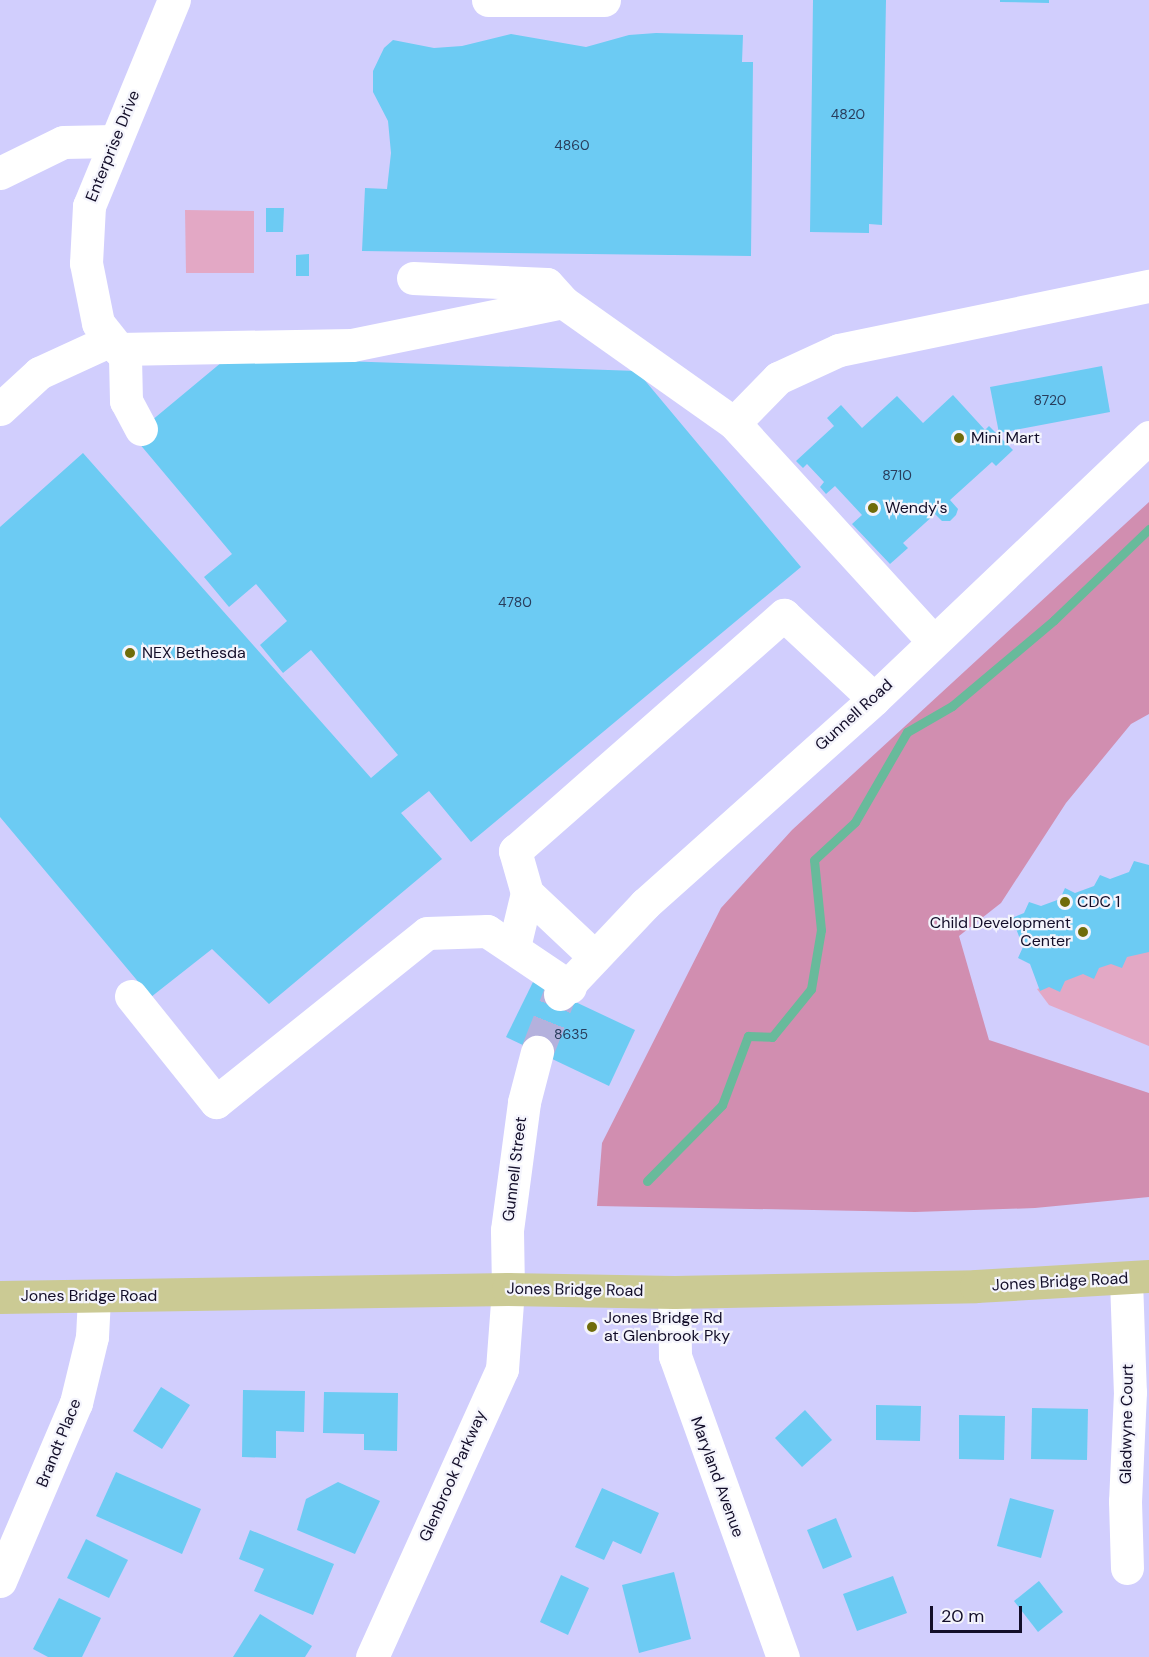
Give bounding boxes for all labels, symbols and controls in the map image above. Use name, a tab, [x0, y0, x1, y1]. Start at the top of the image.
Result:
street label: Enterprise Drive	[82, 88, 144, 204]
house number: 4820	[831, 106, 865, 122]
house number: 4860	[554, 137, 590, 153]
house number: 8720	[1034, 392, 1066, 408]
place label: Mini Mart	[971, 428, 1040, 448]
marker: Mini Mart	[952, 431, 966, 445]
house number: 8710	[882, 467, 912, 483]
place label: Wendy's	[885, 498, 947, 518]
marker: Wendy's	[866, 501, 880, 515]
house number: 4780	[498, 594, 532, 610]
place label: NEX Bethesda	[142, 643, 246, 663]
marker: NEX Bethesda	[123, 646, 137, 660]
street label: Gunnell Road	[811, 675, 897, 755]
place label: CDC 1	[1077, 892, 1120, 912]
marker: CDC 1	[1058, 895, 1072, 909]
place label: Child Development Center	[930, 913, 1071, 951]
marker: Child Development Center	[1076, 925, 1090, 939]
house number: 8635	[554, 1026, 588, 1042]
street label: Gunnell Street	[499, 1115, 531, 1223]
street label: Jones Bridge Road	[991, 1269, 1129, 1295]
street label: Jones Bridge Road	[506, 1279, 644, 1301]
street label: Jones Bridge Road	[21, 1286, 157, 1306]
place label: Jones Bridge Rd at Glenbrook Pky	[604, 1308, 730, 1346]
marker: Jones Bridge Rd at Glenbrook Pky	[585, 1320, 599, 1334]
street label: Gladwyne Court	[1116, 1364, 1138, 1484]
street label: Brandt Place	[33, 1396, 85, 1490]
street label: Glenbrook Parkway	[415, 1407, 491, 1545]
street label: Maryland Avenue	[686, 1414, 748, 1540]
scale bar	[933, 1594, 1024, 1632]
text: 20 m	[941, 1604, 984, 1628]

